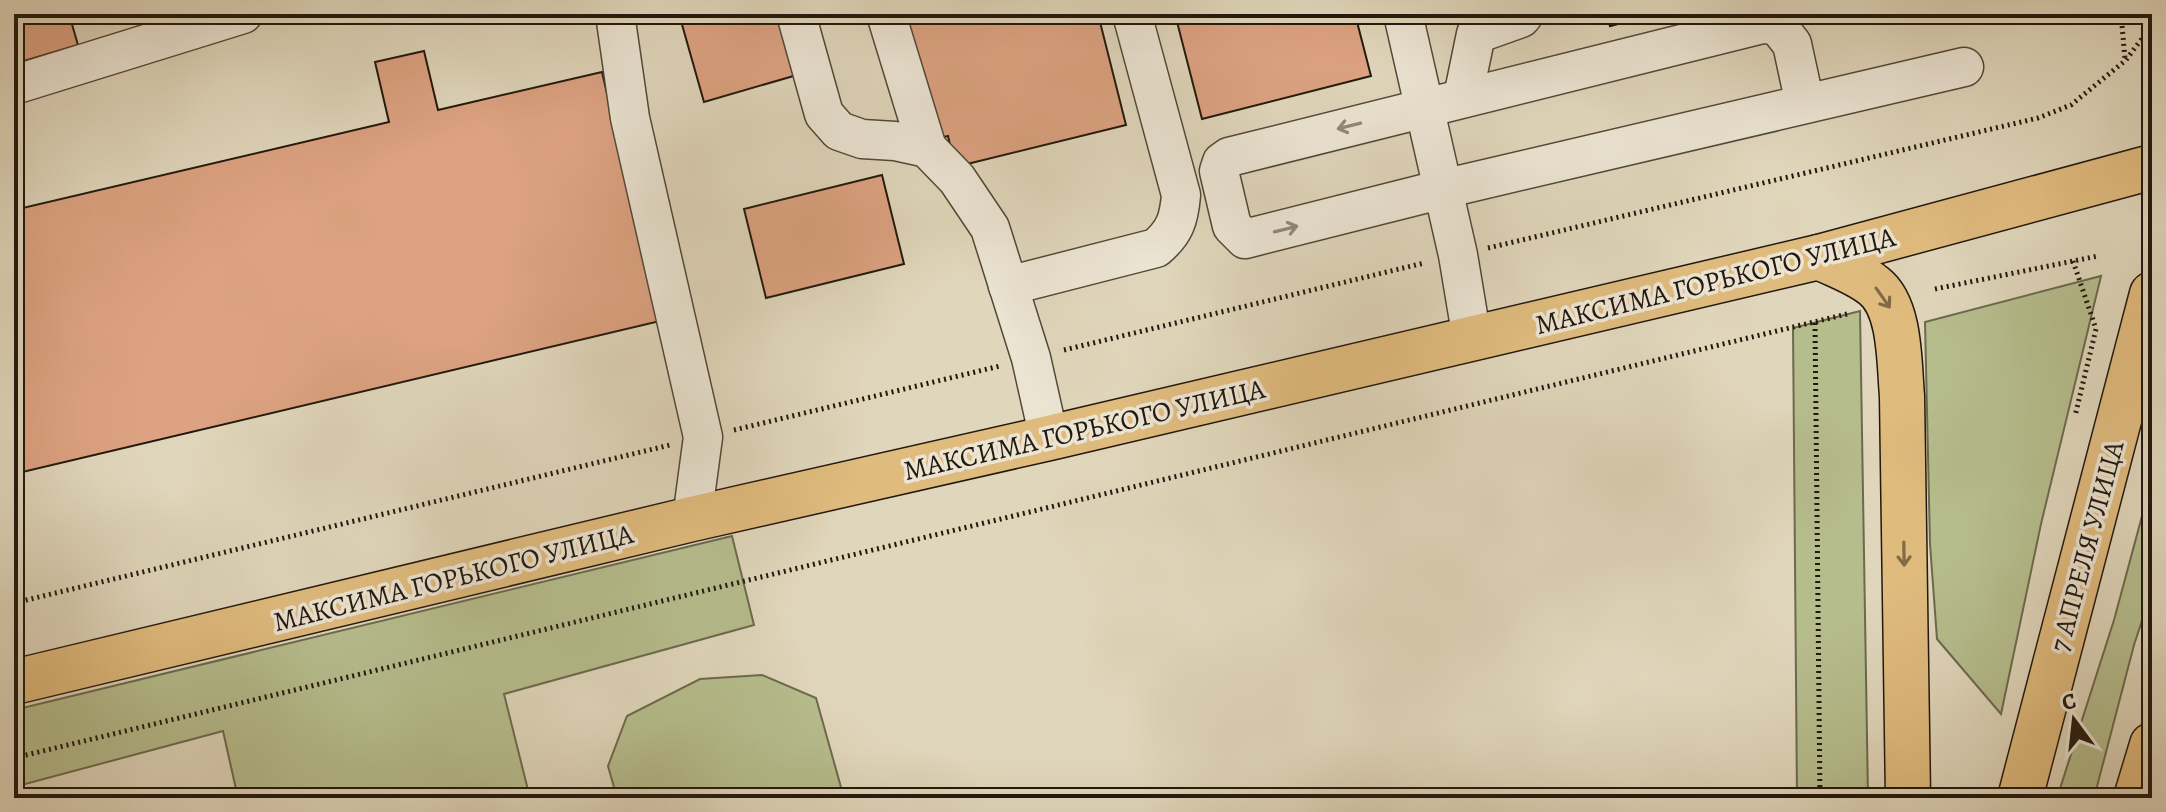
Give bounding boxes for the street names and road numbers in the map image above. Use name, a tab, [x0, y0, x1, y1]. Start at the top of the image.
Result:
street label: МАКСИМА ГОРЬКОГО УЛИЦА	[1531, 218, 1900, 344]
street label: МАКСИМА ГОРЬКОГО УЛИЦА	[900, 370, 1269, 490]
street label: 7 АПРЕЛЯ УЛИЦА	[2041, 436, 2134, 656]
street label: МАКСИМА ГОРЬКОГО УЛИЦА	[269, 515, 638, 641]

